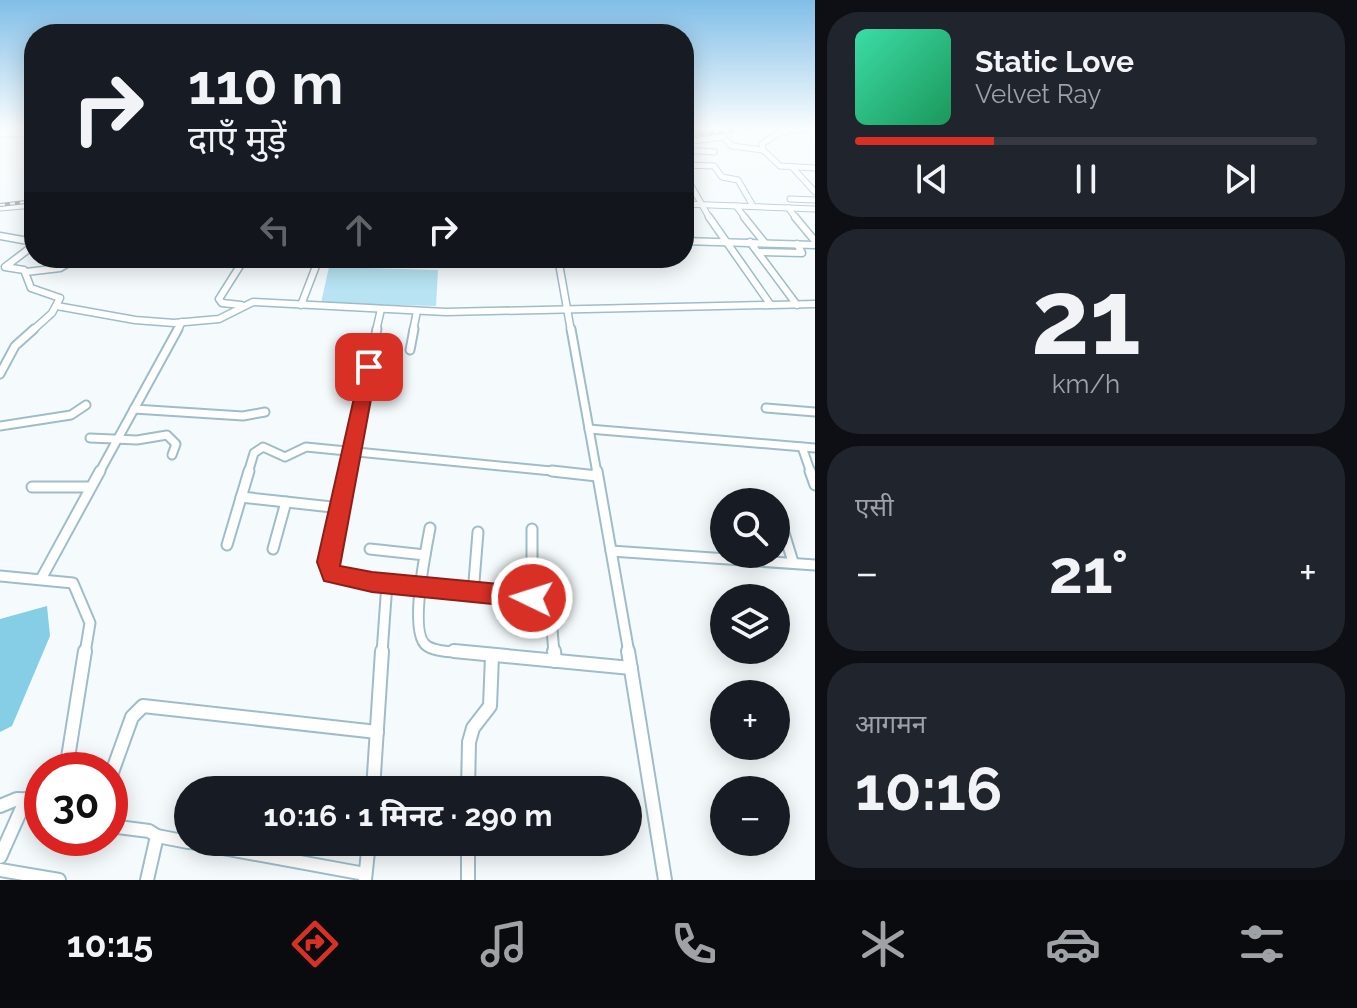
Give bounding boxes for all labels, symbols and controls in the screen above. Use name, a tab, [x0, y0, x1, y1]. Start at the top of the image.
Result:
text: Static Love	[975, 44, 1134, 79]
text: 110 m	[188, 51, 343, 117]
icon: right	[56, 56, 160, 160]
text: Velvet Ray	[975, 79, 1101, 109]
text: दाएँ मुड़ें	[188, 118, 286, 160]
icon: previous	[910, 157, 954, 201]
icon: pause	[1064, 157, 1108, 201]
icon: next	[1218, 157, 1262, 201]
icon: left	[253, 208, 297, 252]
icon: ahead	[337, 208, 381, 252]
icon: right	[421, 208, 465, 252]
text: 21	[1031, 256, 1141, 378]
pin	[335, 333, 403, 401]
icon: arrive	[347, 345, 391, 389]
text: km/h	[1052, 369, 1120, 399]
map controls	[710, 488, 790, 856]
button: search	[710, 488, 790, 568]
text: एसी	[855, 492, 894, 522]
text: 21°	[1049, 537, 1128, 607]
text: −	[855, 547, 879, 598]
text: +	[1299, 547, 1317, 598]
position arrow	[490, 556, 574, 640]
button: layers	[710, 584, 790, 664]
button: +	[710, 680, 790, 760]
text: आगमन	[855, 709, 926, 739]
speed limit sign: 30	[24, 752, 128, 856]
text: 10:16	[855, 754, 1002, 824]
button: −	[710, 776, 790, 856]
text: 10:16 · 1 मिनट · 290 m	[263, 798, 553, 833]
icon: directions	[287, 916, 343, 972]
icon: music	[476, 916, 532, 972]
icon: phone	[666, 916, 722, 972]
icon: climate	[855, 916, 911, 972]
icon: car	[1045, 916, 1101, 972]
icon: filters	[1234, 916, 1290, 972]
text: 10:15	[67, 923, 153, 965]

